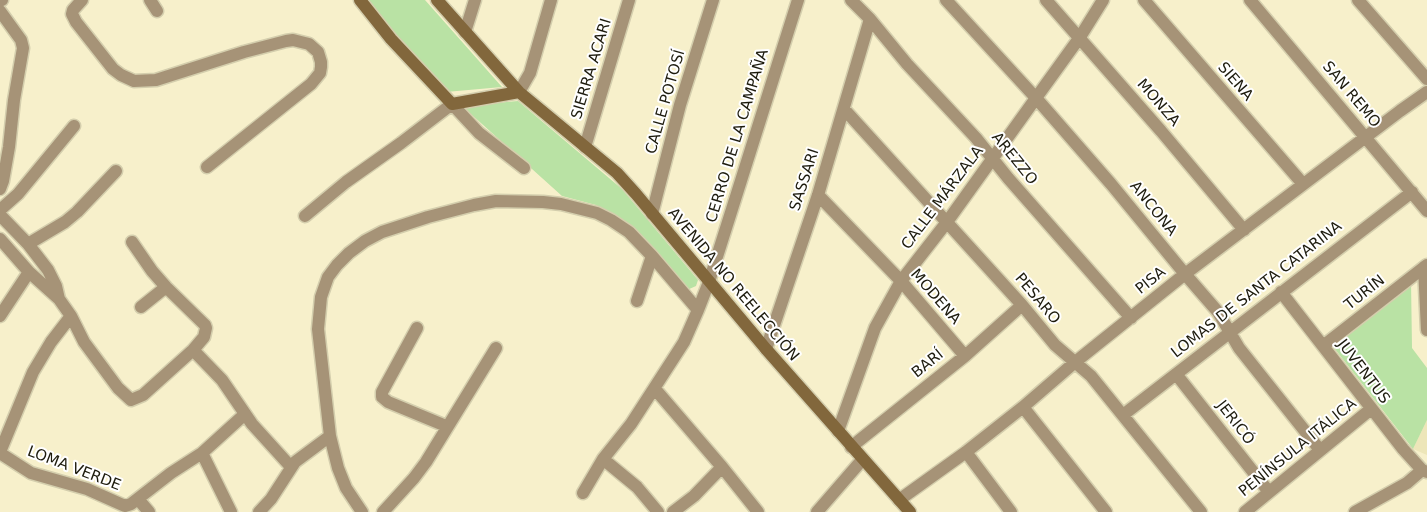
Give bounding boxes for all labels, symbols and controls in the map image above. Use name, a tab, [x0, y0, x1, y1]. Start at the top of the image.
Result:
street label: SIERRA ACARI	[568, 17, 616, 121]
street label: CERRO DE LA CAMPAÑA	[703, 47, 773, 225]
street label: CALLE POTOSÍ	[643, 48, 689, 156]
street label: SAN REMO	[1318, 58, 1384, 132]
street label: SIENA	[1213, 59, 1257, 105]
street label: MONZA	[1133, 76, 1183, 130]
street label: AREZZO	[987, 129, 1041, 189]
street label: CALLE MÁRZALA	[898, 143, 988, 253]
street label: SASSARI	[786, 147, 824, 213]
street label: ANCONA	[1125, 178, 1181, 240]
street label: AVENIDA NO REELECCIÓN	[664, 205, 802, 365]
street label: LOMAS DE SANTA CATARINA	[1168, 218, 1346, 362]
street label: PISA	[1132, 263, 1170, 299]
street label: MODENA	[906, 266, 964, 328]
street label: PESARO	[1011, 270, 1063, 328]
street label: TURÍN	[1341, 272, 1389, 314]
street label: JUVENTUS	[1333, 336, 1393, 408]
street label: BARÍ	[909, 346, 947, 382]
street label: PENÍNSULA ITÁLICA	[1236, 395, 1360, 501]
street label: JERICÓ	[1212, 397, 1258, 449]
street label: LOMA VERDE	[25, 443, 123, 495]

